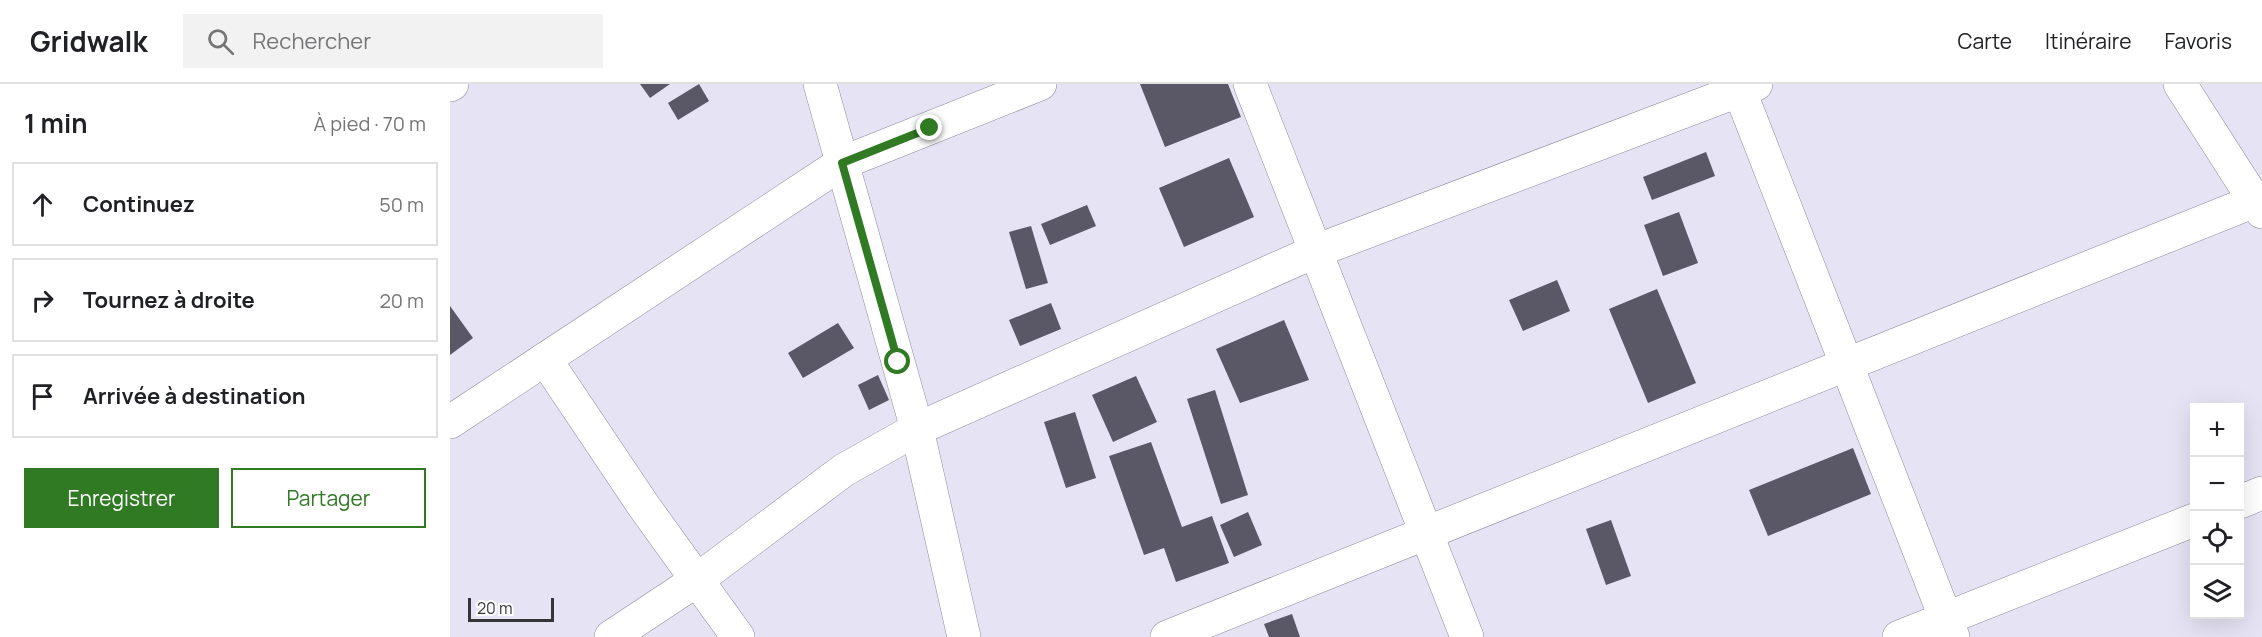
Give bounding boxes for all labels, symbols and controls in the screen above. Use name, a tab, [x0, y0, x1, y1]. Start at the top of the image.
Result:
search box	[183, 14, 603, 68]
text: Gridwalk	[30, 22, 147, 60]
icon: search	[204, 25, 237, 58]
text: Rechercher	[252, 26, 371, 56]
text: Carte	[1958, 27, 2012, 55]
text: Itinéraire	[2045, 27, 2131, 55]
text: Favoris	[2164, 27, 2232, 55]
text: 1 min	[24, 105, 88, 141]
text: À pied · 70 m	[314, 110, 426, 137]
route end	[916, 114, 942, 140]
icon: ahead	[26, 188, 59, 221]
text: Continuez	[83, 189, 195, 219]
text: 50 m	[379, 191, 424, 218]
icon: right	[26, 284, 59, 317]
text: Tournez à droite	[83, 285, 255, 315]
text: 20 m	[379, 287, 424, 314]
route start	[884, 348, 910, 374]
icon: arrive	[26, 380, 59, 413]
text: Arrivée à destination	[83, 381, 306, 411]
map controls	[2190, 403, 2244, 619]
button: +	[2190, 403, 2244, 457]
button: −	[2190, 457, 2244, 511]
button: Enregistrer	[24, 468, 219, 528]
button: Partager	[231, 468, 426, 528]
button: locate	[2190, 511, 2244, 565]
button: layers	[2190, 565, 2244, 619]
scale bar	[468, 595, 554, 622]
text: 20 m	[477, 597, 513, 619]

